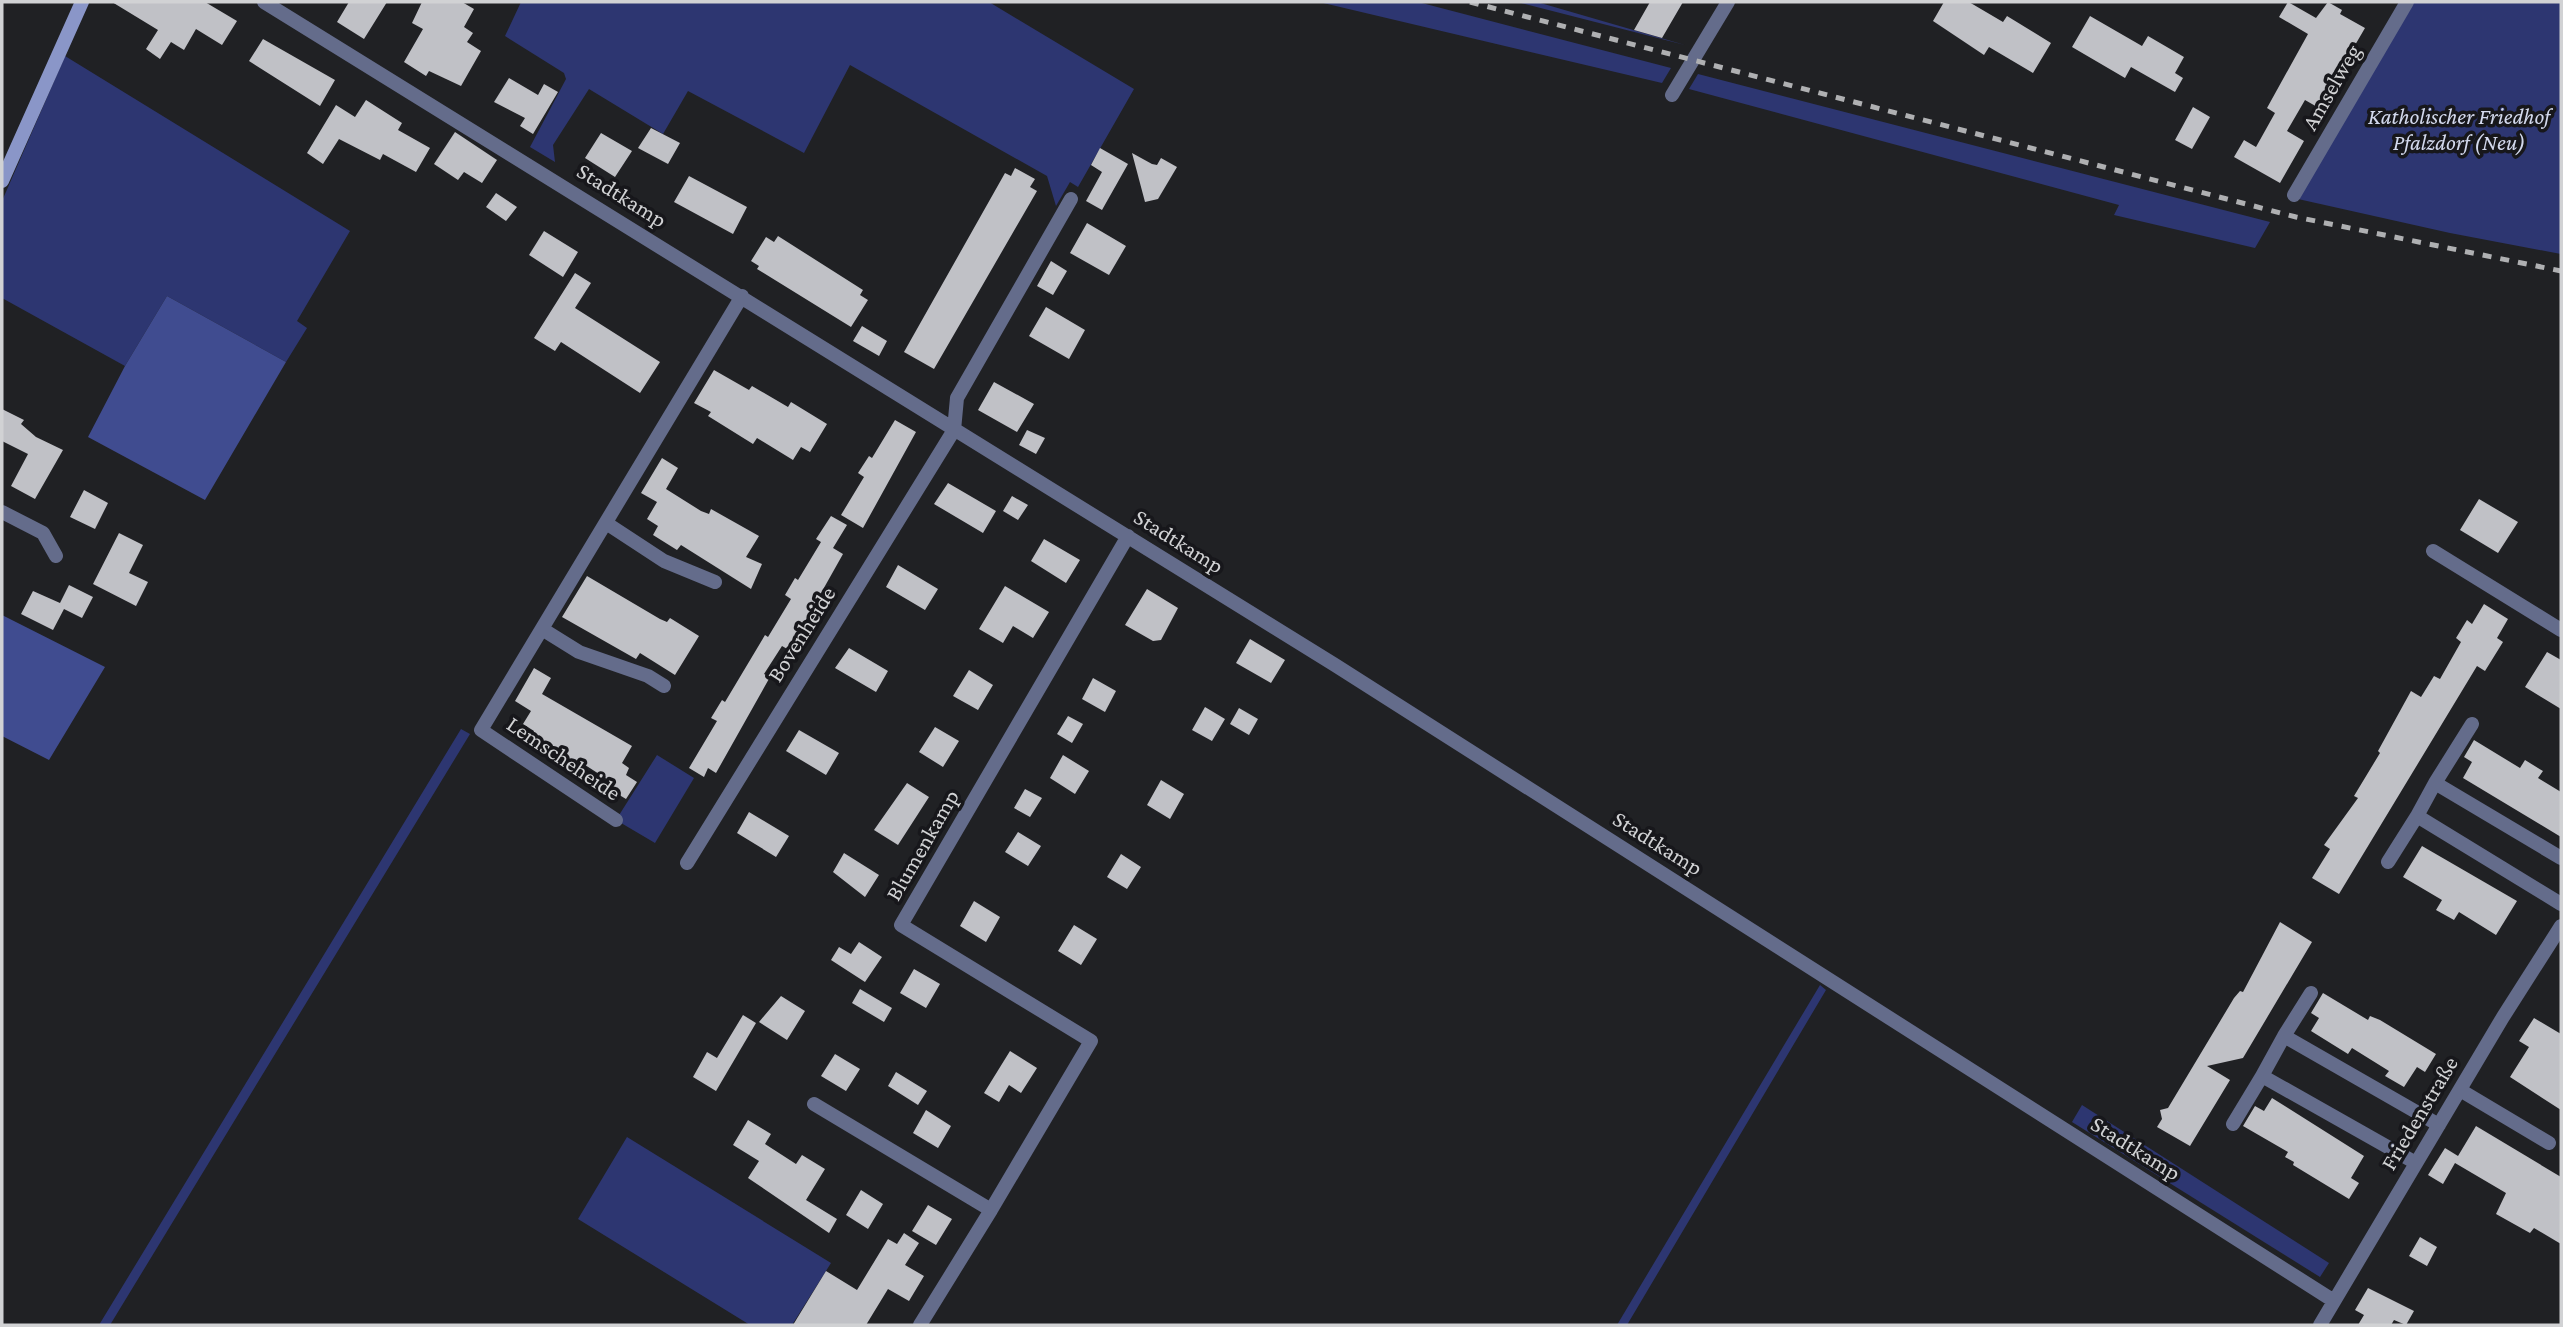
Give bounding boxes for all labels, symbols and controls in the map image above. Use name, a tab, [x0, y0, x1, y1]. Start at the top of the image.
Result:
street label: Amselweg	[2296, 39, 2366, 135]
park label: Katholischer Friedhof Pfalzdorf (Neu)	[2368, 103, 2553, 156]
street label: Stadtkamp	[572, 157, 672, 233]
street label: Stadtkamp	[1129, 503, 1229, 579]
street label: Bovenheide	[761, 582, 841, 686]
street label: Lemscheheide	[502, 710, 626, 806]
street label: Blumenkamp	[880, 785, 964, 905]
street label: Stadtkamp	[1608, 805, 1708, 881]
street label: Friedenstraße	[2375, 1051, 2463, 1175]
street label: Stadtkamp	[2086, 1110, 2186, 1186]

